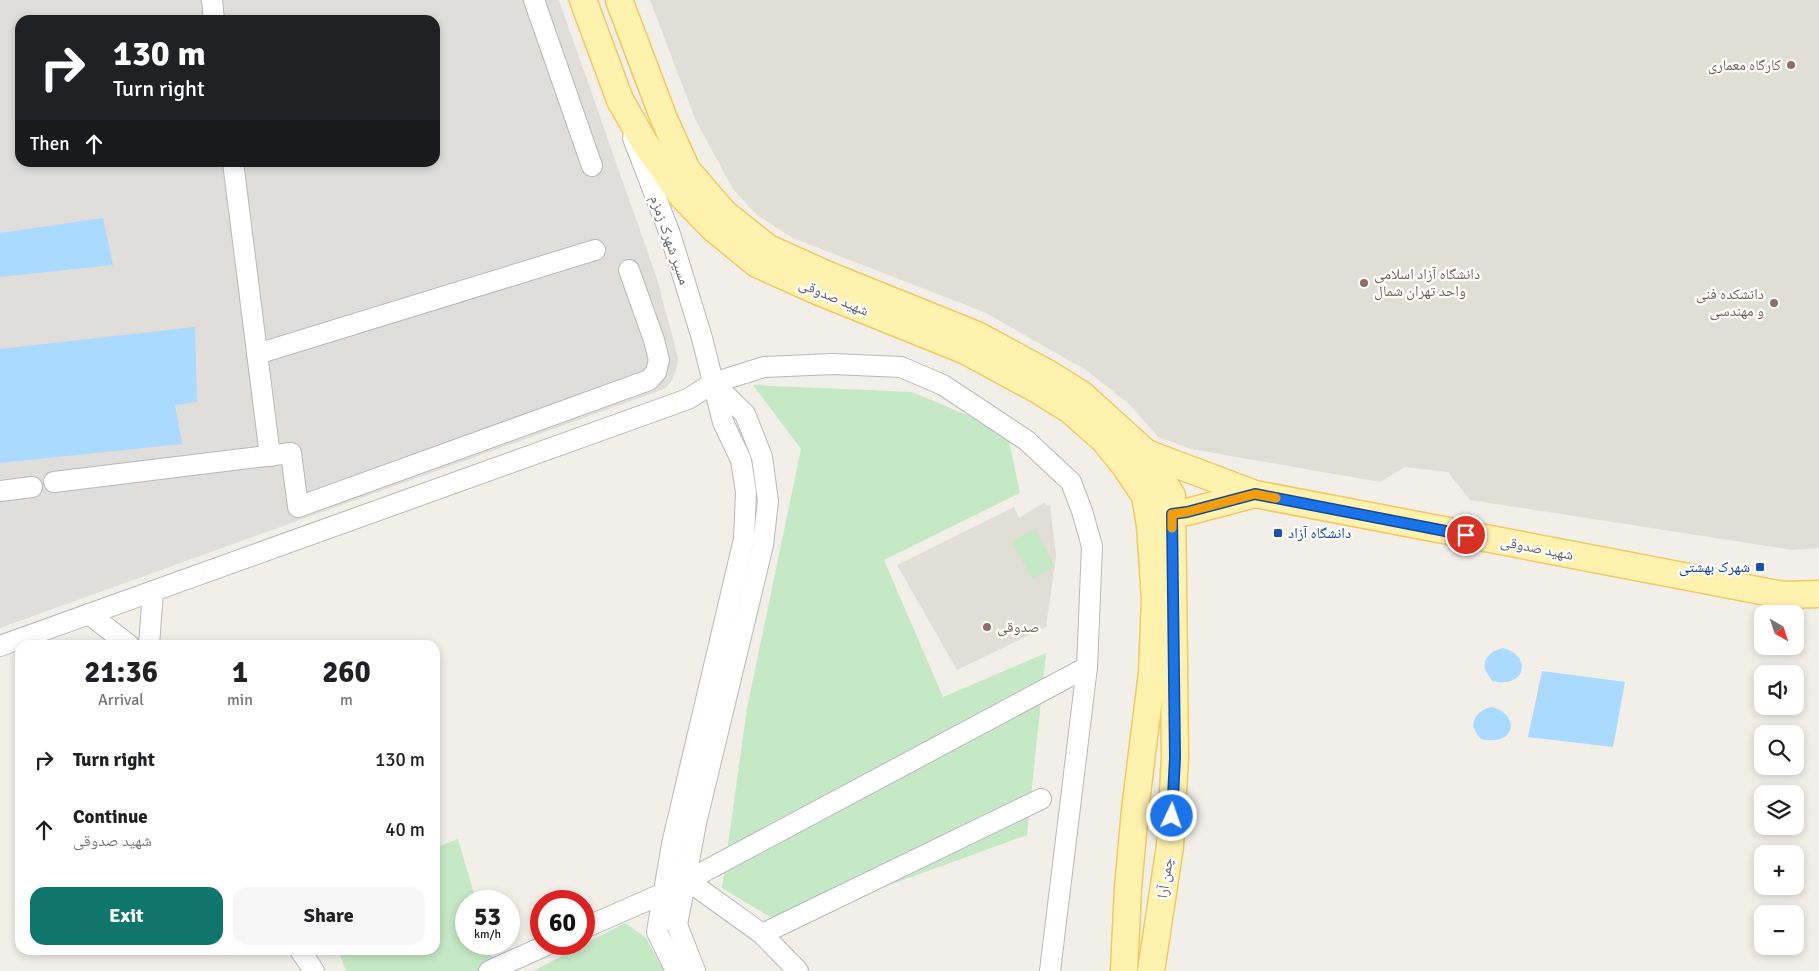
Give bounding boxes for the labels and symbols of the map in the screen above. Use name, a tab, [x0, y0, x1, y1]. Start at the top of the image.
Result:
place label: کارگاه معماری	[1708, 56, 1781, 75]
marker: کارگاه معماری	[1785, 59, 1797, 71]
street label: مسیر شهرک زمزم	[645, 193, 694, 288]
place label: دانشگاه آزاد اسلامی واحد تهران شمال	[1374, 265, 1480, 301]
street label: شهید صدوقی	[796, 274, 872, 321]
marker: دانشگاه آزاد اسلامی واحد تهران شمال	[1358, 277, 1370, 289]
place label: دانشکده فنی و مهندسی	[1696, 285, 1764, 321]
marker: دانشکده فنی و مهندسی	[1768, 297, 1780, 309]
pin	[1445, 514, 1487, 556]
place label: دانشگاه آزاد	[1288, 524, 1351, 542]
marker: دانشگاه آزاد	[1272, 527, 1284, 539]
street label: شهید صدوقی	[1499, 532, 1575, 565]
place label: شهرک بهشتی	[1679, 558, 1750, 577]
marker: شهرک بهشتی	[1754, 561, 1766, 573]
north arrow	[1754, 605, 1804, 655]
place label: صدوقی	[997, 618, 1040, 637]
marker: صدوقی	[981, 621, 993, 633]
position arrow	[1145, 789, 1197, 841]
street label: چمن آرا	[1153, 856, 1178, 900]
speed limit sign: 60	[530, 890, 595, 955]

